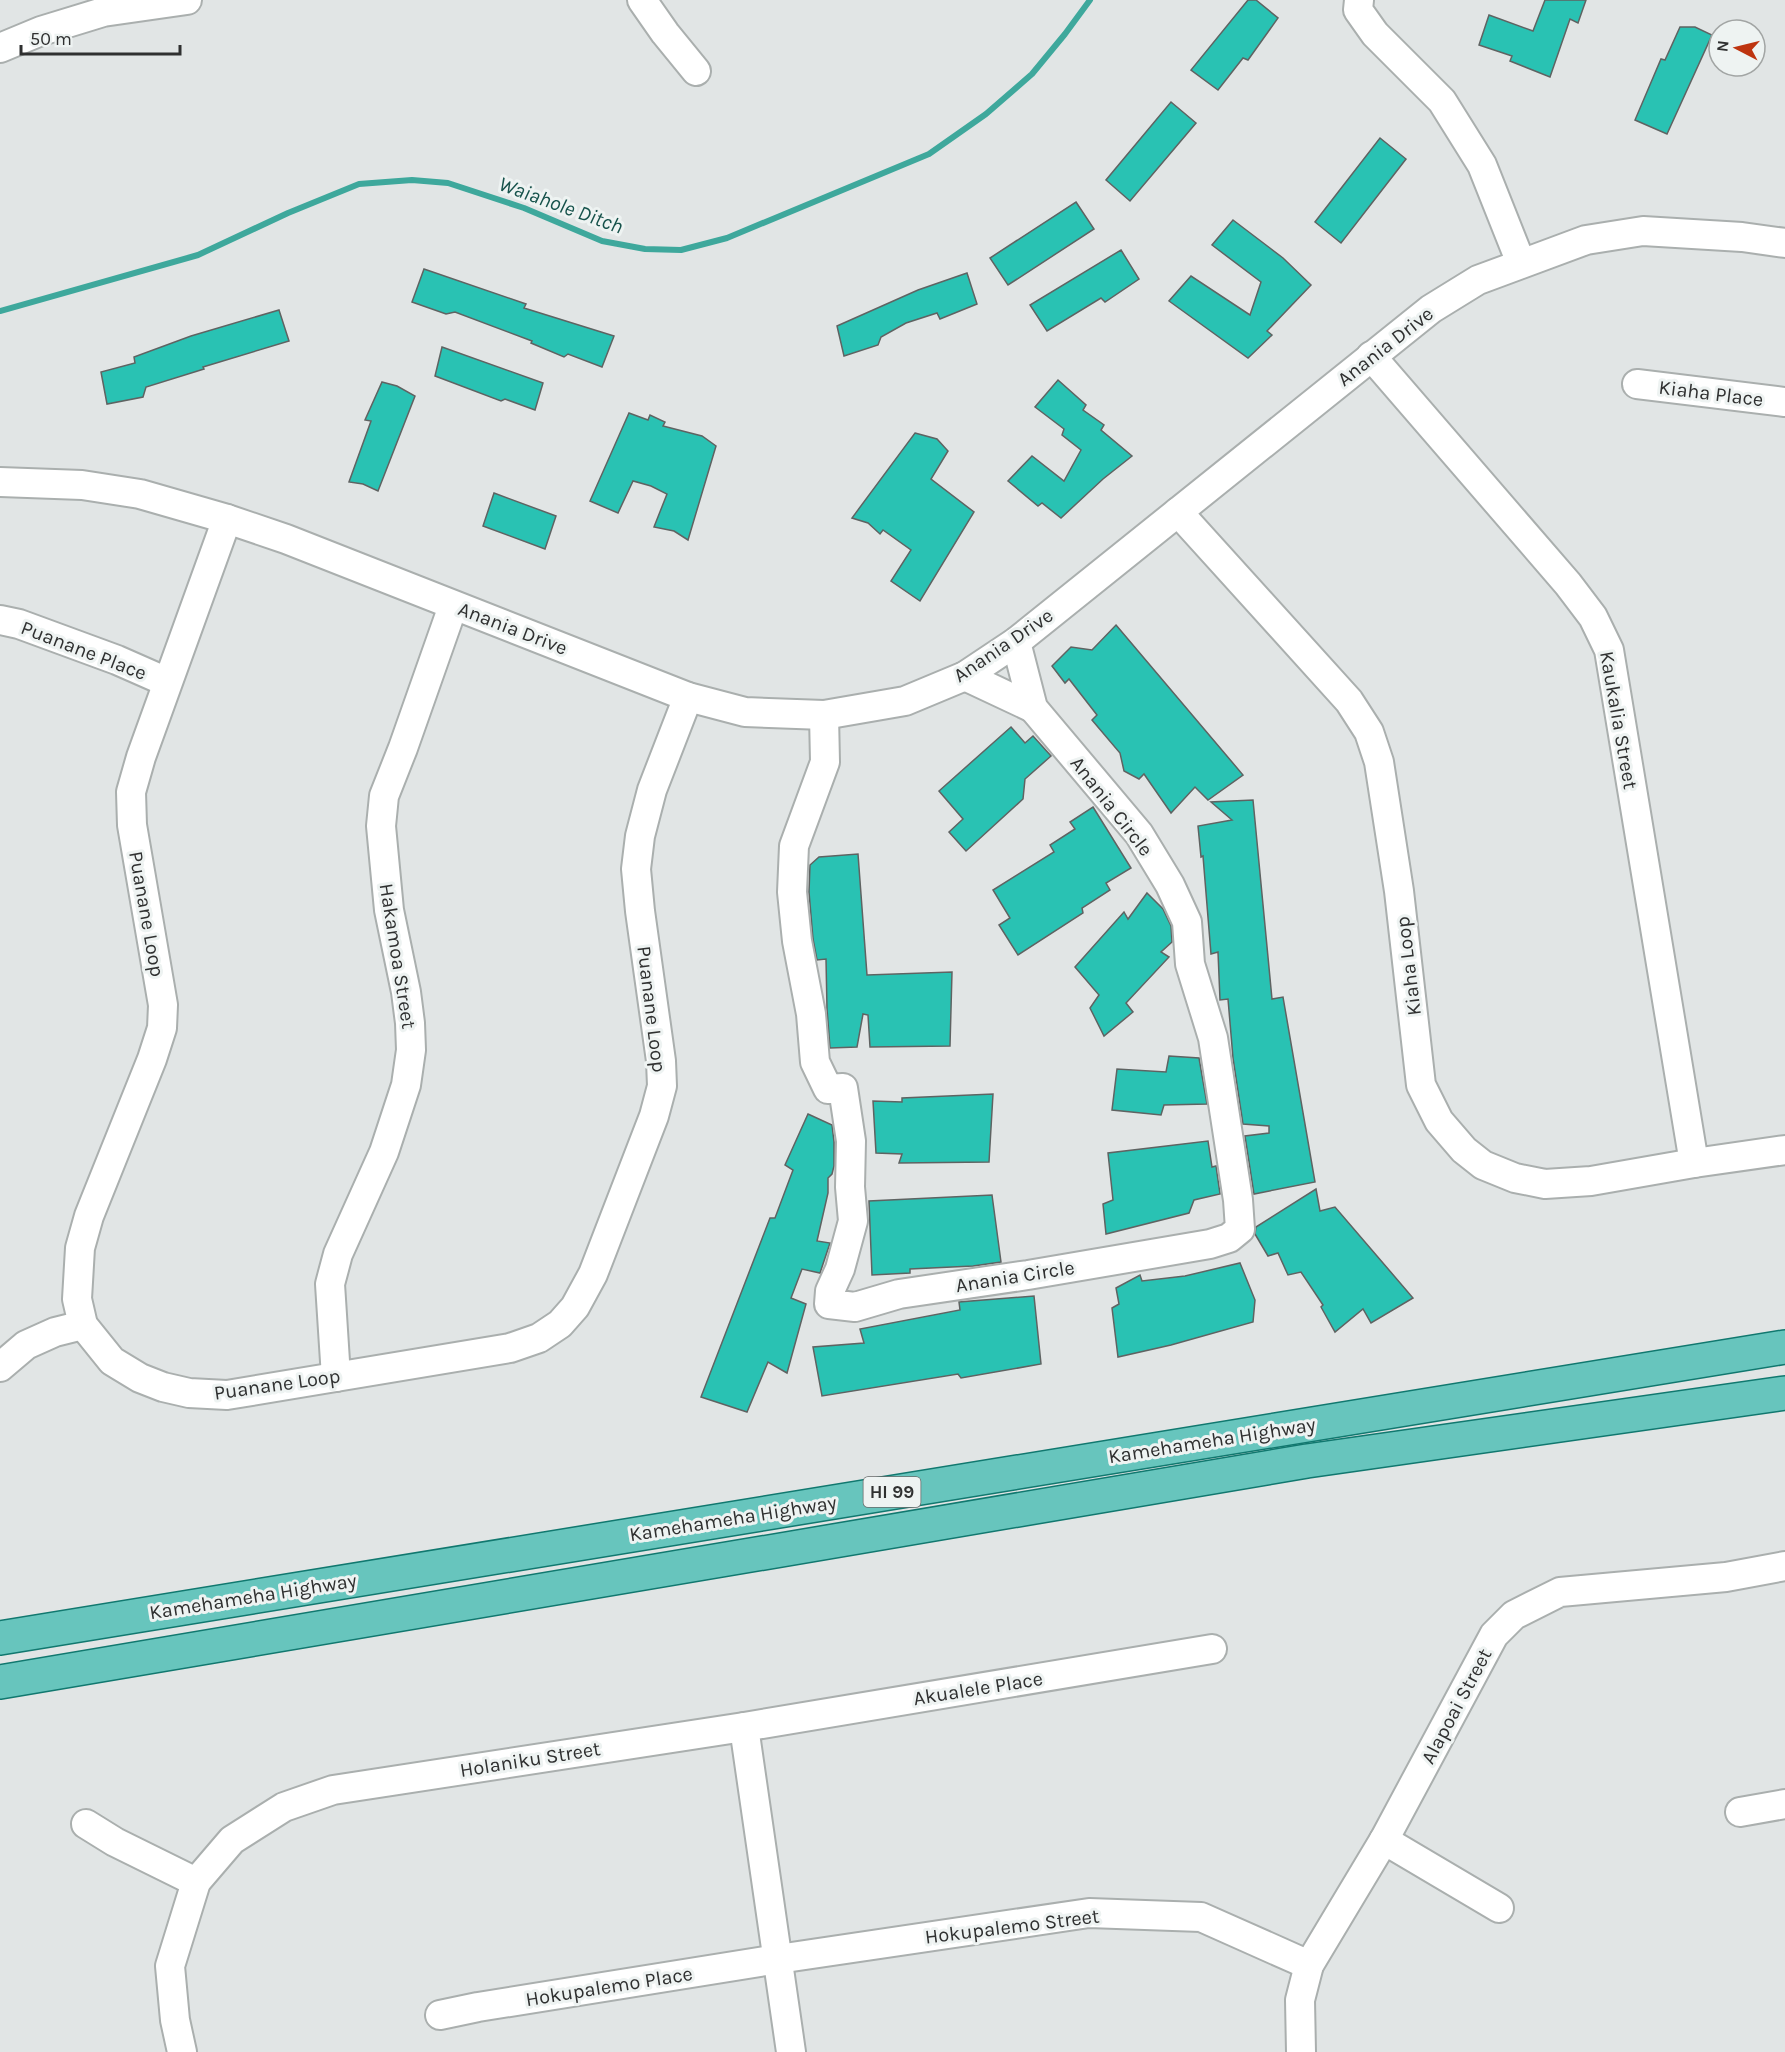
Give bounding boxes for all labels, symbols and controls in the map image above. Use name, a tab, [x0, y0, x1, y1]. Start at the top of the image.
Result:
scale bar	[21, 18, 180, 56]
north arrow	[1707, 18, 1767, 78]
text: 50 m	[30, 28, 72, 50]
text: N	[1712, 39, 1733, 53]
water label: Waiahole Ditch	[495, 171, 627, 239]
street label: Anania Drive	[1333, 302, 1438, 391]
street label: Kiaha Place	[1657, 376, 1765, 411]
street label: Anania Drive	[455, 597, 571, 660]
street label: Anania Drive	[949, 604, 1057, 687]
street label: Puanane Place	[18, 616, 150, 685]
street label: Kaukalia Street	[1595, 649, 1642, 791]
street label: Anania Circle	[1066, 752, 1158, 861]
street label: Puanane Loop	[124, 849, 169, 979]
street label: Hakamoa Street	[375, 882, 420, 1031]
street label: Kiaha Loop	[1391, 915, 1426, 1017]
street label: Puanane Loop	[632, 945, 671, 1074]
street label: Anania Circle	[954, 1256, 1076, 1297]
street label: Puanane Loop	[212, 1364, 342, 1405]
street label: Kamehameha Highway	[1107, 1413, 1317, 1468]
road number: HI 99	[864, 1477, 920, 1507]
street label: Kamehameha Highway	[628, 1491, 838, 1546]
street label: Kamehameha Highway	[148, 1569, 358, 1624]
street label: Alapoai Street	[1416, 1644, 1497, 1768]
street label: Akualele Place	[912, 1667, 1044, 1710]
street label: Holaniku Street	[458, 1737, 602, 1782]
street label: Hokupalemo Street	[924, 1904, 1101, 1949]
street label: Hokupalemo Place	[524, 1962, 694, 2011]

